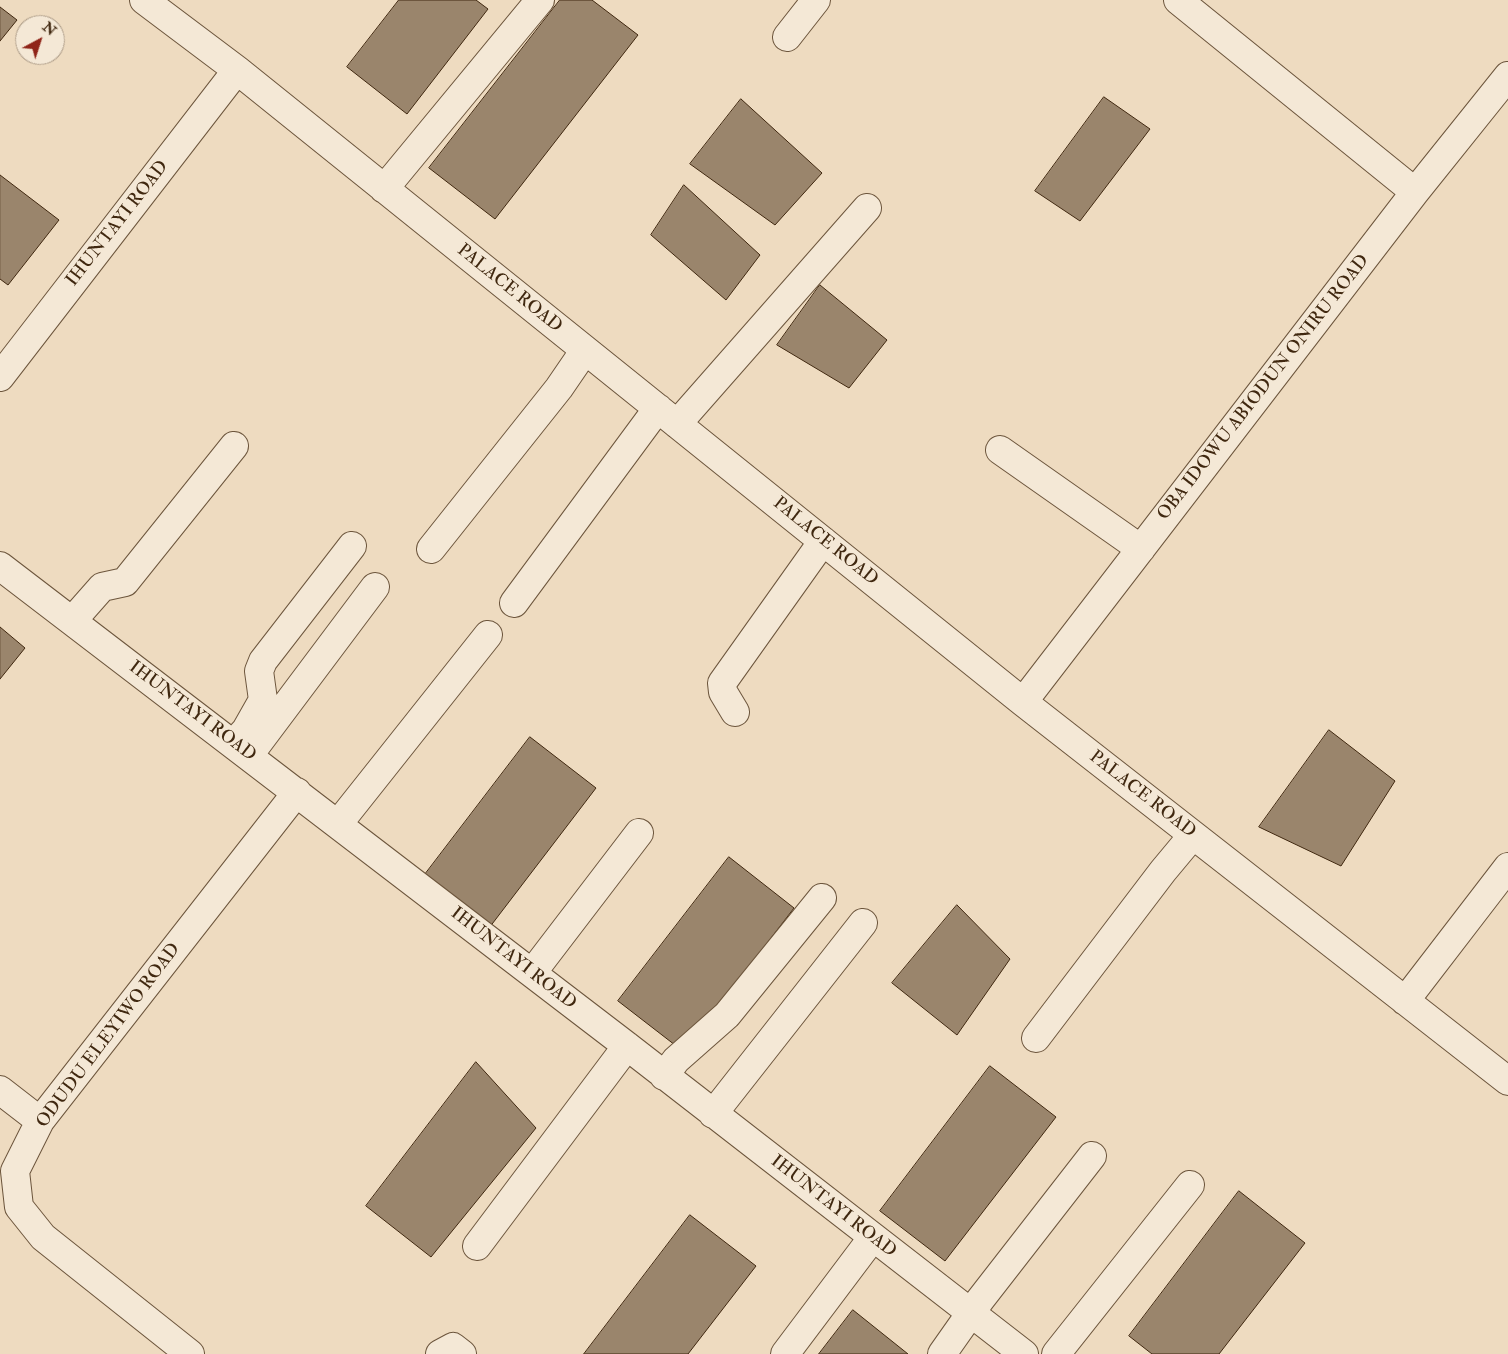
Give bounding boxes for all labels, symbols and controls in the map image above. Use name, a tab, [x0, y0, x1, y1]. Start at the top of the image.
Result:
north arrow	[15, 15, 65, 65]
text: N	[39, 18, 60, 39]
street label: IHUNTAYI ROAD	[62, 157, 174, 291]
street label: PALACE ROAD	[452, 240, 566, 338]
street label: OBA IDOWU ABIODUN ONIRU ROAD	[1154, 251, 1374, 525]
street label: PALACE ROAD	[768, 493, 882, 591]
street label: IHUNTAYI ROAD	[124, 657, 260, 767]
street label: PALACE ROAD	[1085, 747, 1199, 843]
street label: IHUNTAYI ROAD	[446, 903, 580, 1015]
street label: ODUDU ELEYIWO ROAD	[32, 939, 186, 1133]
street label: IHUNTAYI ROAD	[766, 1151, 900, 1263]

